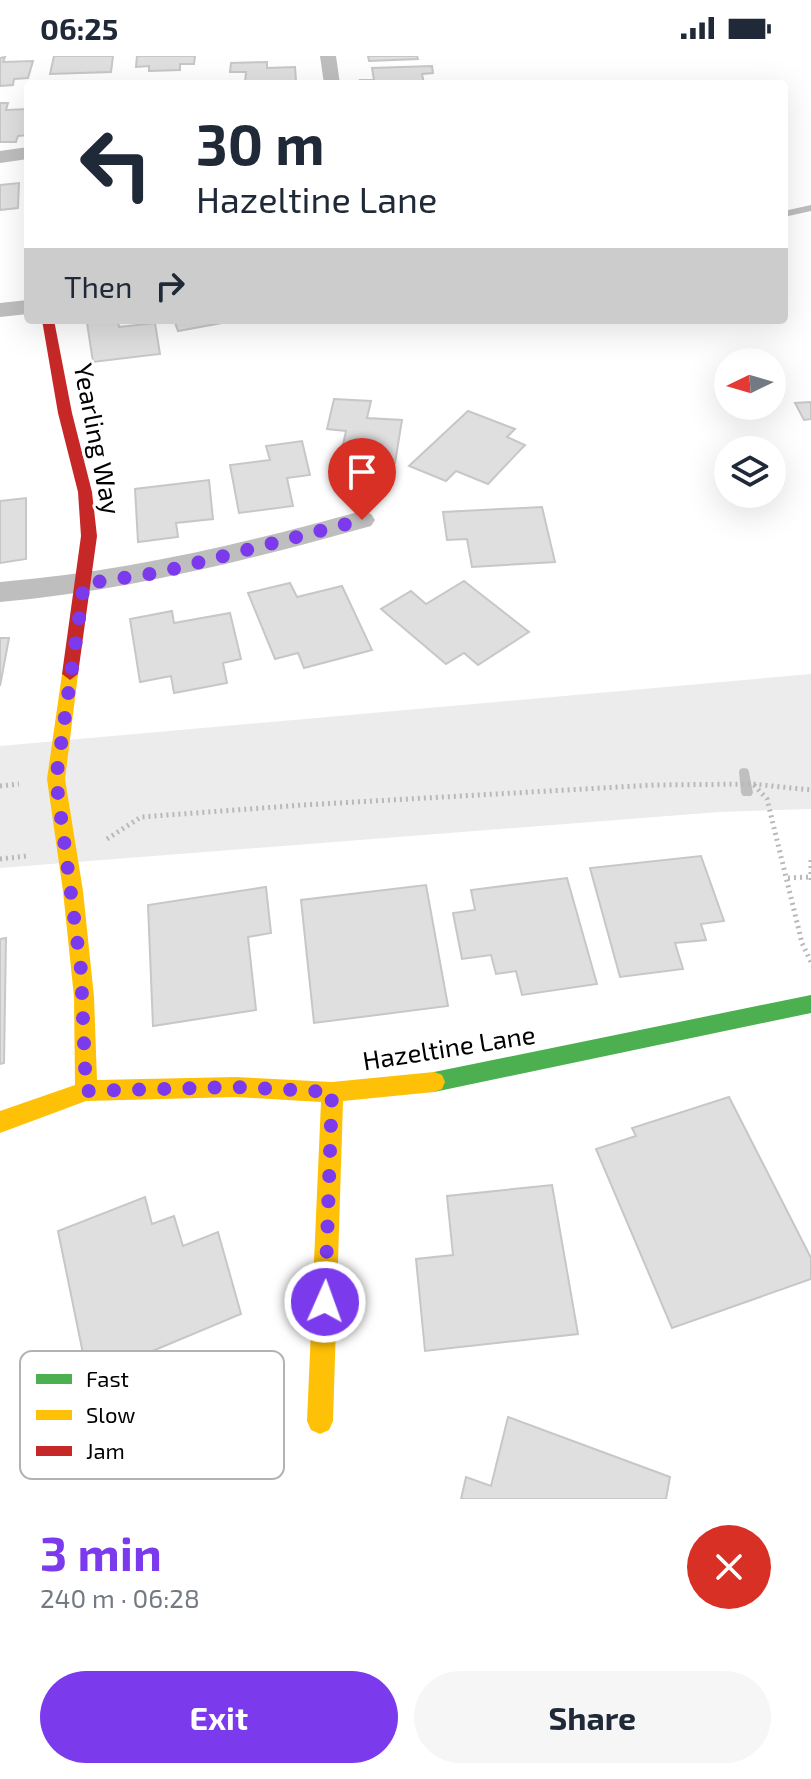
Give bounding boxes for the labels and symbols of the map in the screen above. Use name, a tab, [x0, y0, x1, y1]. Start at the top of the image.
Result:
north arrow	[714, 348, 786, 420]
street label: Yearling Way	[69, 360, 128, 517]
pin	[328, 438, 396, 520]
street label: Hazeltine Lane	[360, 1018, 537, 1075]
position arrow	[283, 1260, 367, 1344]
legend	[20, 1351, 284, 1479]
text: Fast	[86, 1365, 129, 1391]
text: Slow	[86, 1401, 135, 1427]
text: Jam	[86, 1437, 125, 1463]

